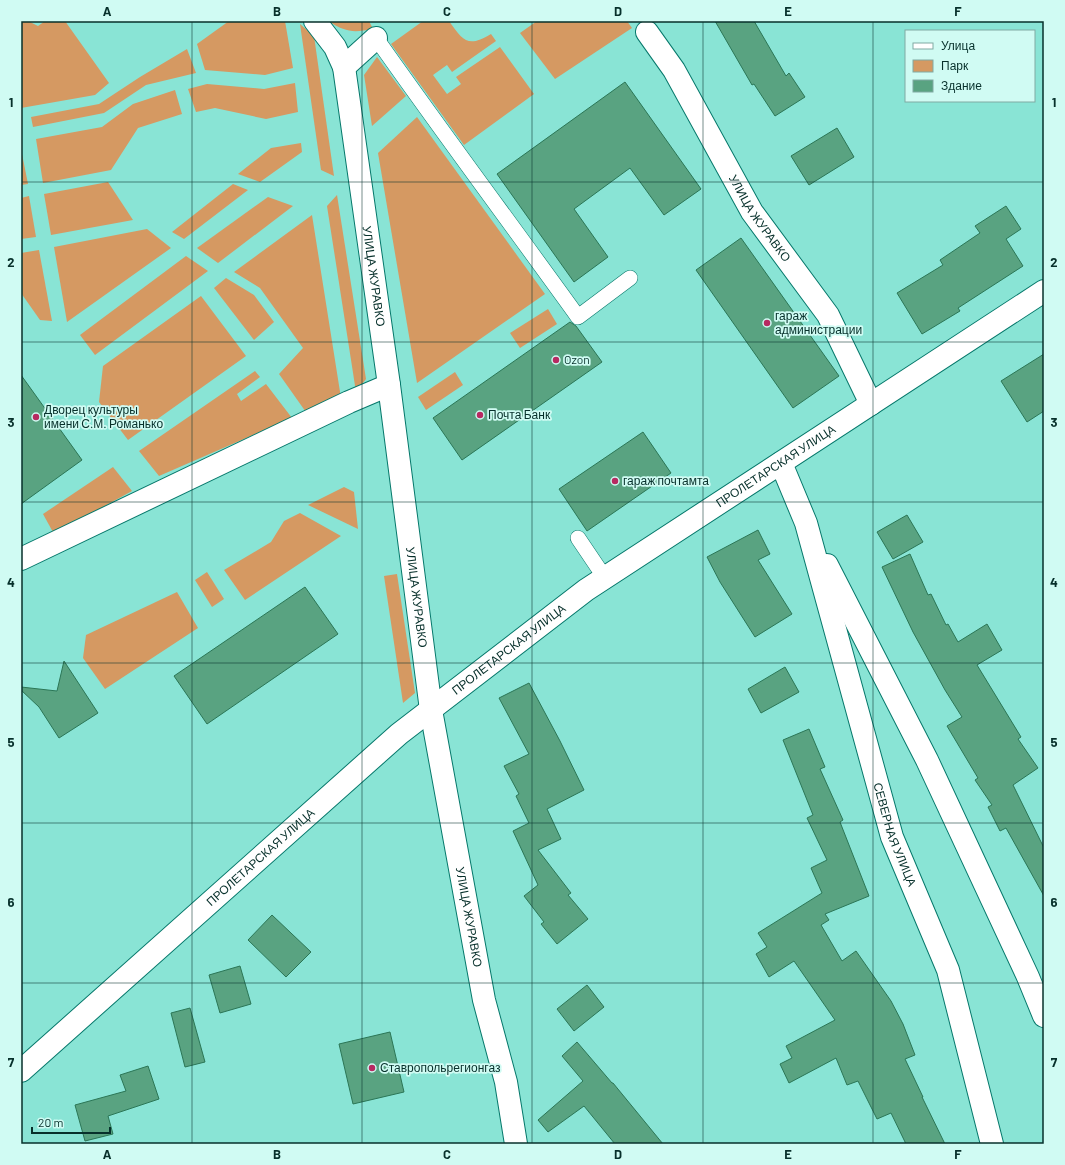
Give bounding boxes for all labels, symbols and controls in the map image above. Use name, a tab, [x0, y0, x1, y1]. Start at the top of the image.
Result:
text: A	[103, 3, 112, 19]
text: B	[273, 3, 281, 19]
text: C	[443, 3, 451, 19]
text: D	[614, 3, 622, 19]
text: E	[784, 3, 792, 19]
text: F	[954, 3, 962, 19]
legend	[905, 30, 1035, 102]
text: Улица	[941, 38, 975, 53]
text: Парк	[941, 58, 969, 73]
text: Здание	[941, 78, 982, 93]
text: 1	[9, 94, 13, 110]
text: 1	[1052, 94, 1056, 110]
street label: УЛИЦА ЖУРАВКО	[727, 172, 794, 264]
street label: УЛИЦА ЖУРАВКО	[361, 225, 389, 327]
text: 2	[7, 254, 15, 270]
text: 2	[1050, 254, 1058, 270]
place label: гараж администрации	[775, 308, 862, 337]
marker: гараж администрации	[762, 318, 772, 328]
place label: Ozon	[564, 352, 590, 366]
marker: Ozon	[551, 355, 561, 365]
place label: Дворец культуры имени С.М. Романько	[44, 402, 163, 430]
place label: Почта Банк	[488, 407, 551, 421]
marker: Почта Банк	[475, 410, 485, 420]
marker: Дворец культуры имени С.М. Романько	[31, 412, 41, 422]
text: 3	[7, 414, 15, 430]
text: 3	[1050, 414, 1058, 430]
street label: ПРОЛЕТАРСКАЯ УЛИЦА	[713, 421, 837, 509]
place label: гараж почтамта	[623, 473, 709, 488]
marker: гараж почтамта	[610, 476, 620, 486]
street label: УЛИЦА ЖУРАВКО	[404, 546, 431, 648]
text: 4	[7, 574, 15, 590]
text: 4	[1050, 574, 1058, 590]
street label: ПРОЛЕТАРСКАЯ УЛИЦА	[449, 600, 568, 697]
text: 5	[7, 734, 15, 750]
text: 5	[1050, 734, 1058, 750]
street label: СЕВЕРНАЯ УЛИЦА	[871, 781, 920, 888]
street label: ПРОЛЕТАРСКАЯ УЛИЦА	[203, 805, 317, 908]
street label: УЛИЦА ЖУРАВКО	[454, 866, 486, 968]
text: 6	[8, 894, 15, 910]
text: 6	[1051, 894, 1058, 910]
text: 7	[8, 1054, 15, 1070]
text: 7	[1051, 1054, 1058, 1070]
place label: Ставропольрегионгаз	[380, 1060, 501, 1075]
marker: Ставропольрегионгаз	[367, 1063, 377, 1073]
scale bar	[32, 1109, 110, 1135]
text: 20 m	[38, 1115, 64, 1129]
text: A	[103, 1146, 112, 1162]
text: B	[273, 1146, 281, 1162]
text: C	[443, 1146, 451, 1162]
text: D	[614, 1146, 622, 1162]
text: E	[784, 1146, 792, 1162]
text: F	[954, 1146, 962, 1162]

